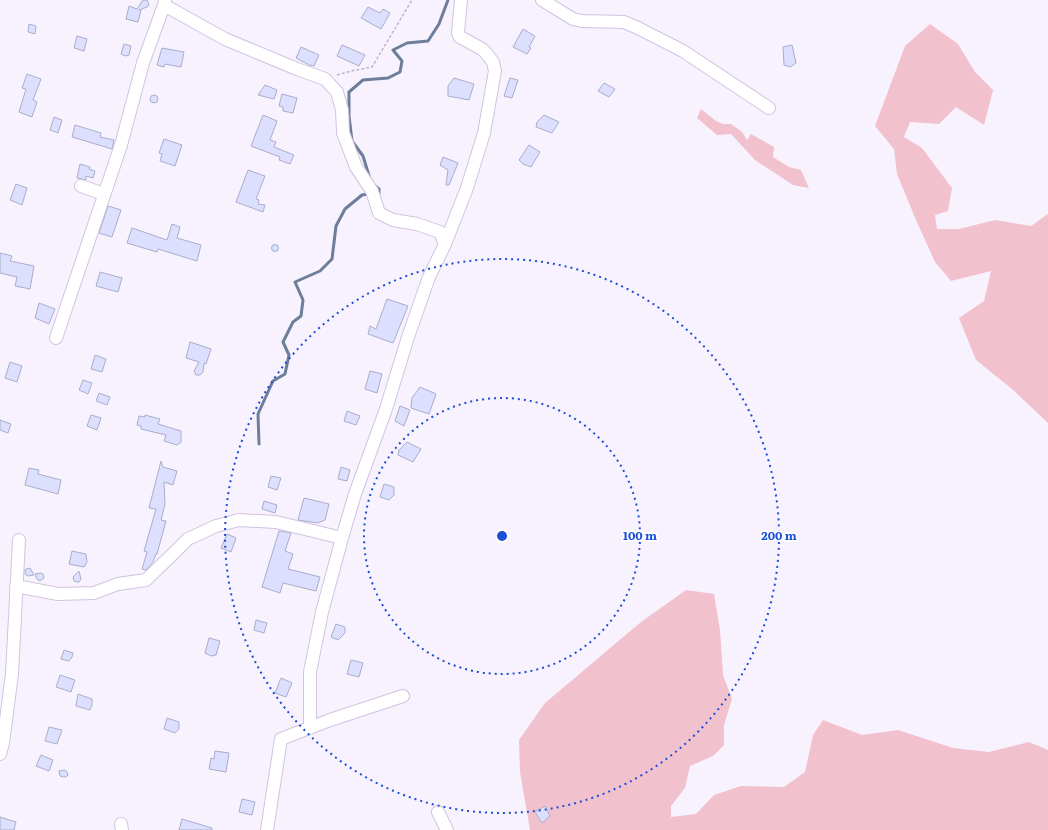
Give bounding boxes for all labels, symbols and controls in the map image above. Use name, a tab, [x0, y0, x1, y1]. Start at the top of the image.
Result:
text: 100 m	[623, 526, 657, 544]
text: 200 m	[761, 526, 797, 544]
centre of rings	[495, 529, 509, 543]

